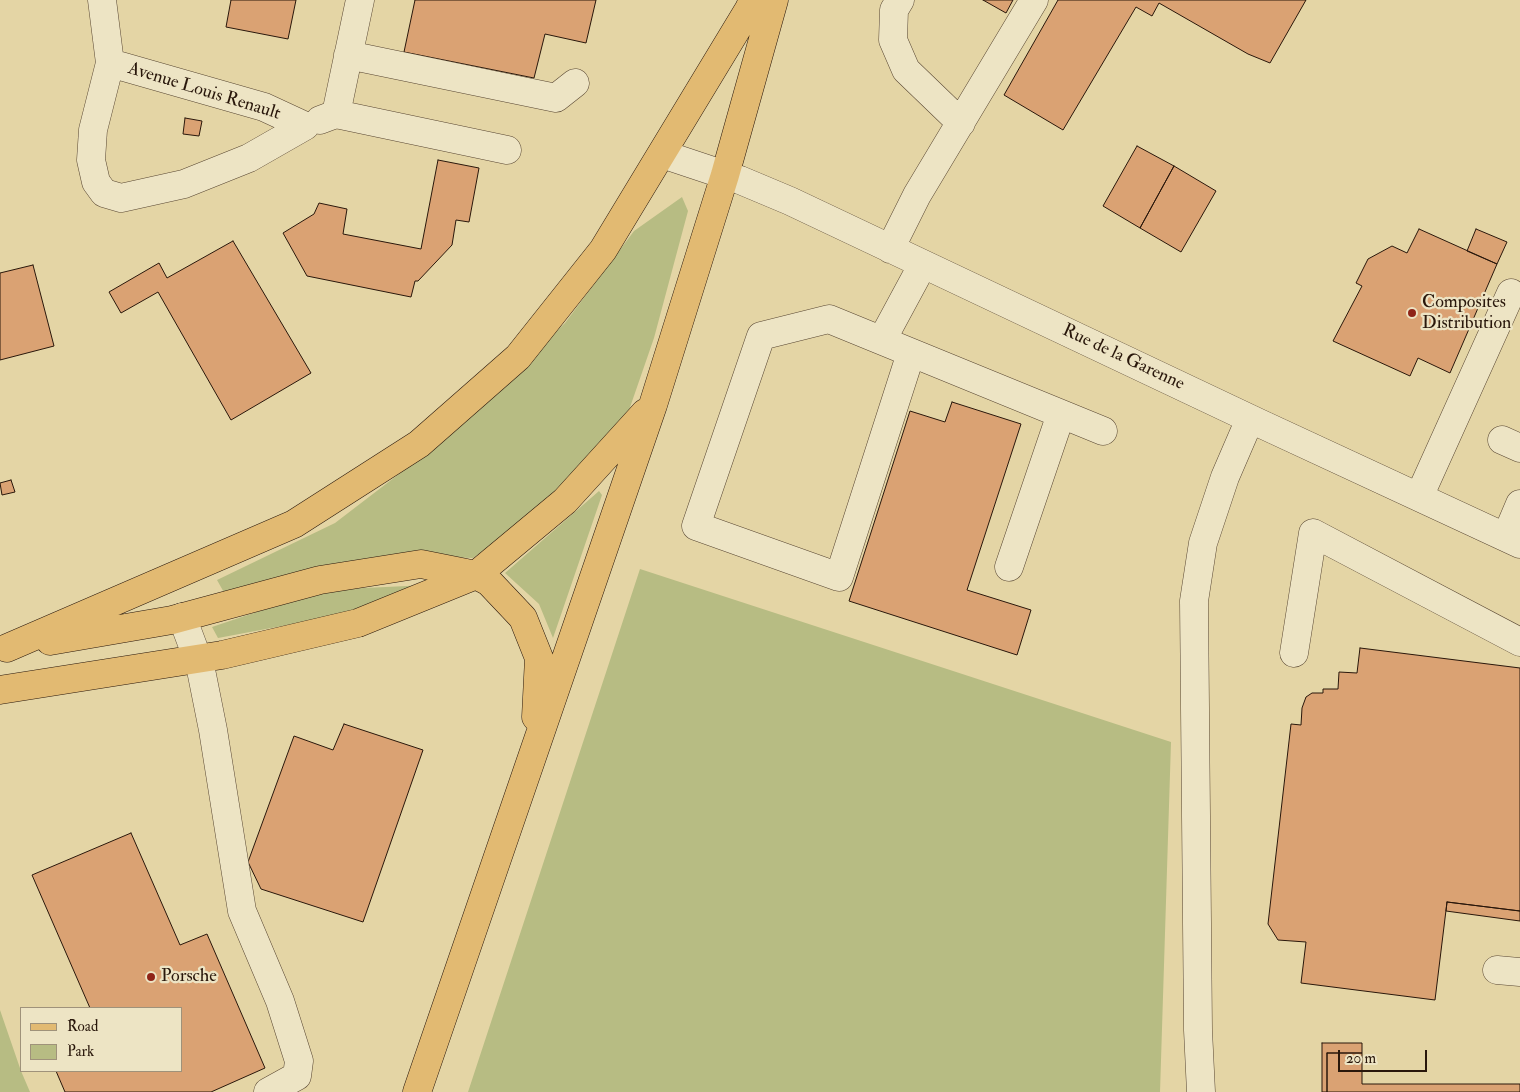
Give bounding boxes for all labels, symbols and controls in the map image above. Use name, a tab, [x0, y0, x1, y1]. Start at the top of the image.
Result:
street label: Avenue Louis Renault	[125, 59, 283, 125]
place label: Composites Distribution	[1422, 292, 1511, 334]
marker: Composites Distribution	[1406, 307, 1418, 319]
street label: Rue de la Garenne	[1059, 320, 1187, 396]
place label: Porsche	[161, 966, 217, 988]
marker: Porsche	[145, 971, 157, 983]
legend	[20, 1007, 182, 1072]
text: Road	[67, 1017, 98, 1036]
scale bar	[1340, 1040, 1429, 1072]
text: Park	[67, 1042, 94, 1061]
text: 20 m	[1346, 1049, 1376, 1068]

